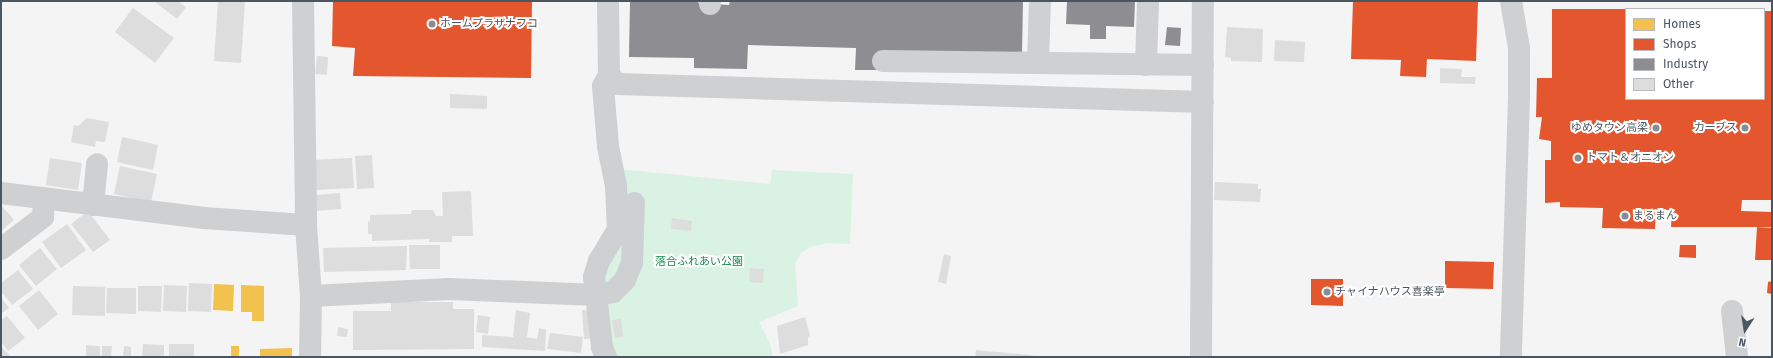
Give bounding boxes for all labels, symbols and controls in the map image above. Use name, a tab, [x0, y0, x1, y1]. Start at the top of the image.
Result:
legend	[1625, 8, 1765, 100]
place label: ホームプラザナフコ	[440, 17, 539, 31]
text: Homes	[1663, 17, 1701, 31]
marker: ホームプラザナフコ	[427, 19, 437, 29]
text: Shops	[1663, 37, 1696, 51]
text: Industry	[1663, 57, 1708, 71]
text: Other	[1663, 77, 1694, 91]
place label: ゆめタウン高梁	[1571, 121, 1648, 135]
place label: カーブス	[1693, 121, 1737, 135]
marker: ゆめタウン高梁	[1651, 123, 1661, 133]
marker: カーブス	[1740, 123, 1750, 133]
place label: トマト＆オニオン	[1586, 151, 1674, 165]
marker: トマト＆オニオン	[1573, 153, 1583, 163]
place label: まるまん	[1633, 209, 1677, 223]
marker: まるまん	[1620, 211, 1630, 221]
park label: 落合ふれあい公園	[655, 255, 743, 269]
place label: チャイナハウス喜楽亭	[1335, 285, 1445, 299]
marker: チャイナハウス喜楽亭	[1322, 287, 1332, 297]
north arrow	[1725, 310, 1765, 350]
text: N	[1737, 335, 1747, 349]

